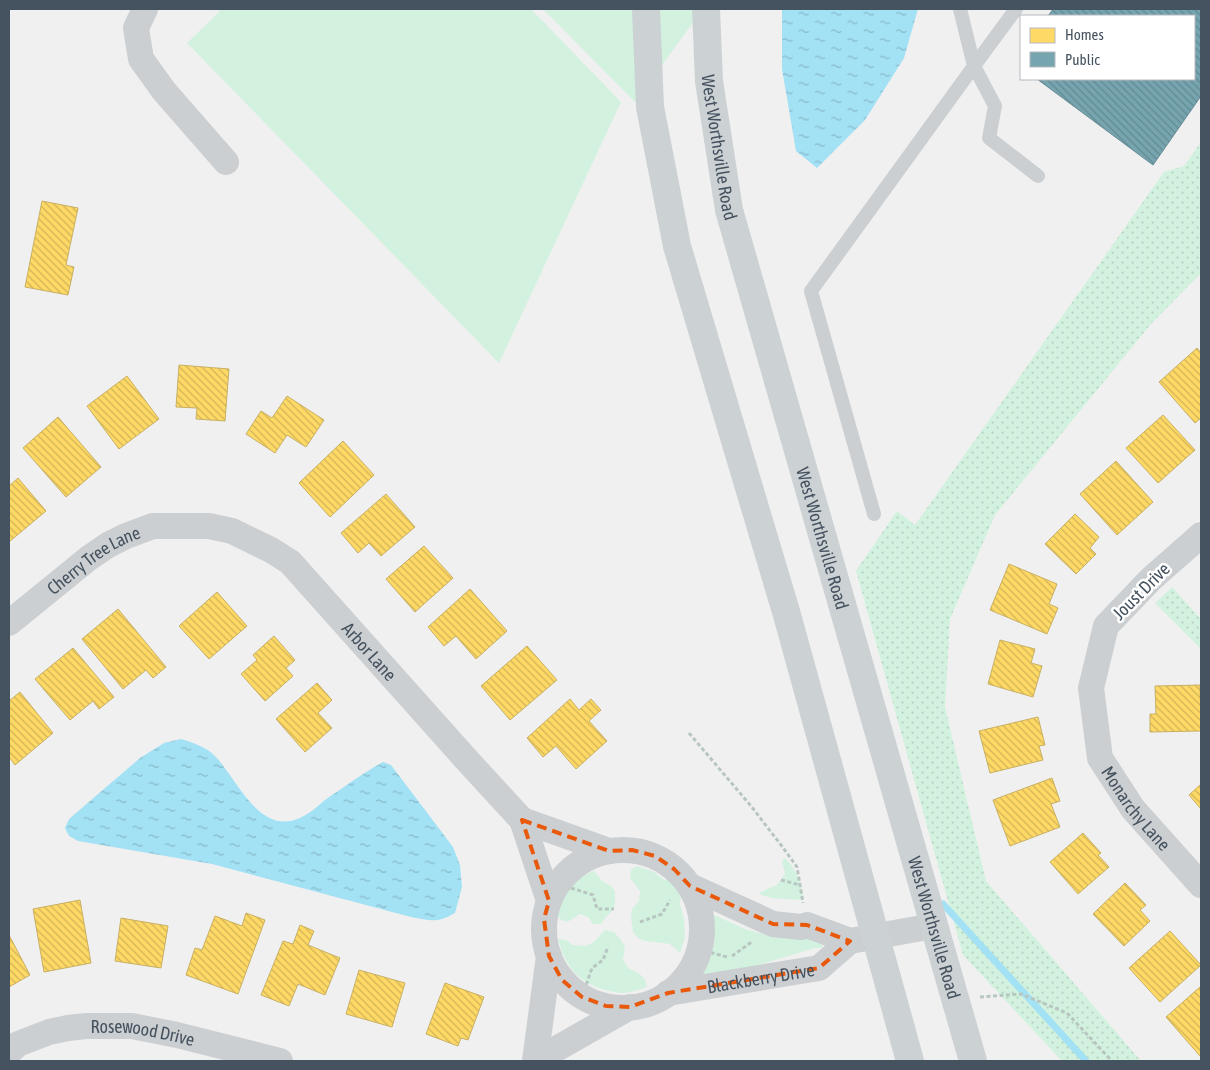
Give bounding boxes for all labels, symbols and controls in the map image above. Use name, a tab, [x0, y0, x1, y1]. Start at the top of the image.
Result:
legend	[1020, 15, 1195, 80]
text: Homes	[1065, 26, 1104, 43]
text: Public	[1065, 51, 1100, 68]
street label: West Worthsville Road	[698, 74, 742, 222]
street label: West Worthsville Road	[793, 465, 853, 612]
street label: Cherry Tree Lane	[42, 521, 143, 599]
street label: Joust Drive	[1108, 558, 1174, 624]
street label: Arbor Lane	[338, 618, 401, 685]
street label: Monarchy Lane	[1098, 762, 1175, 854]
street label: West Worthsville Road	[904, 854, 965, 1001]
street label: Blackberry Drive	[705, 958, 816, 997]
street label: Rosewood Drive	[91, 1016, 197, 1050]

